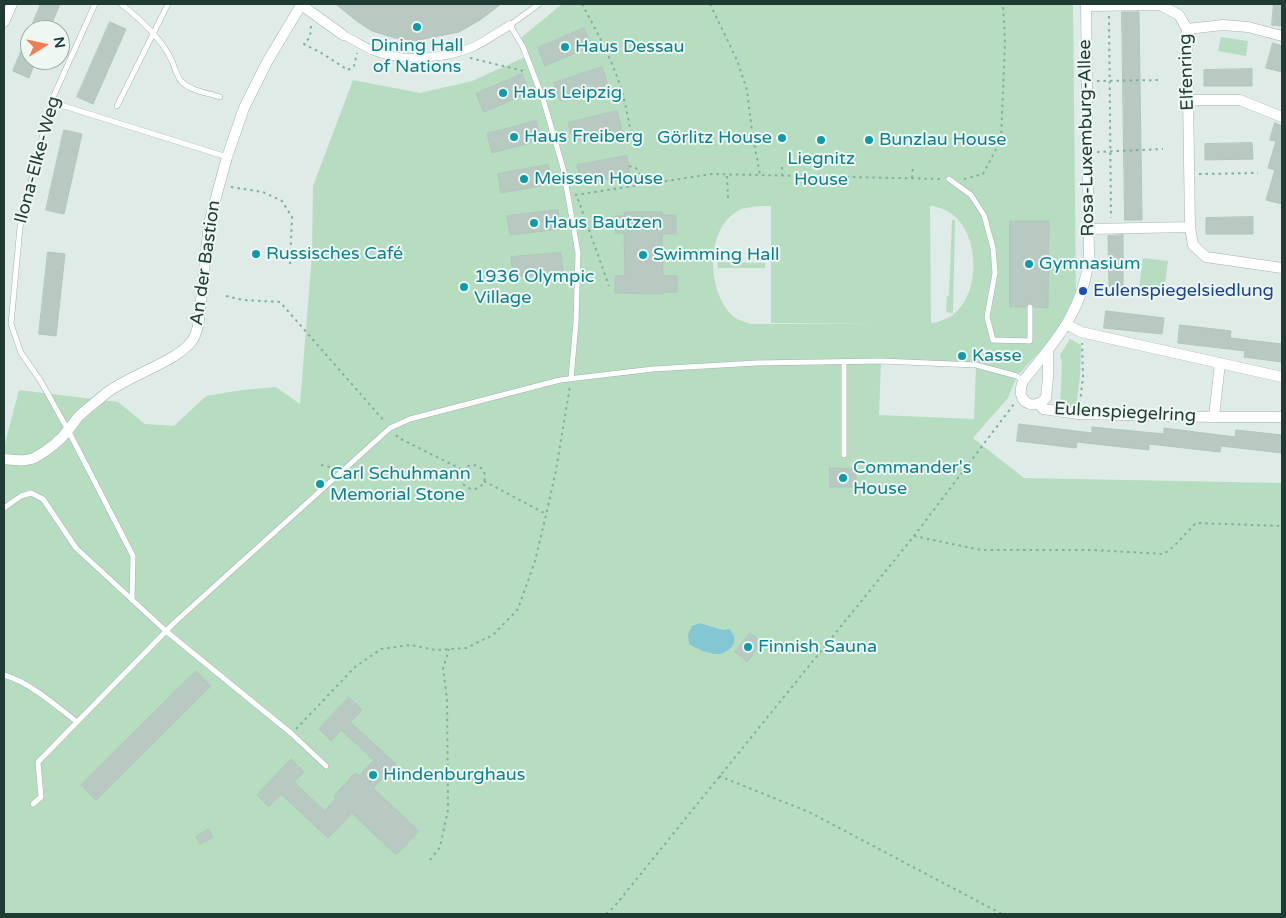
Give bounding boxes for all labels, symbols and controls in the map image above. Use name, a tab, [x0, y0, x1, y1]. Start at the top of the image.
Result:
north arrow	[20, 20, 70, 70]
marker: Dining Hall of Nations	[411, 21, 423, 33]
street label: Elfenring	[1175, 33, 1199, 111]
text: N	[50, 35, 69, 49]
place label: Dining Hall of Nations	[371, 35, 463, 78]
place label: Haus Dessau	[575, 36, 685, 58]
street label: Rosa-Luxemburg-Allee	[1074, 39, 1100, 237]
marker: Haus Dessau	[559, 41, 571, 53]
place label: Haus Leipzig	[513, 82, 622, 104]
marker: Haus Leipzig	[497, 87, 509, 99]
street label: Ilona-Elke-Weg	[11, 94, 65, 226]
place label: Haus Freiberg	[524, 126, 643, 148]
place label: Görlitz House	[657, 127, 772, 149]
place label: Bunzlau House	[879, 129, 1006, 151]
marker: Haus Freiberg	[508, 131, 520, 143]
marker: Görlitz House	[776, 132, 788, 144]
marker: Liegnitz House	[815, 134, 827, 146]
marker: Bunzlau House	[863, 134, 875, 146]
place label: Liegnitz House	[787, 148, 855, 190]
place label: Meissen House	[534, 168, 663, 190]
marker: Meissen House	[518, 173, 530, 185]
street label: An der Bastion	[187, 199, 225, 327]
place label: Haus Bautzen	[544, 212, 662, 234]
marker: Haus Bautzen	[528, 217, 540, 229]
place label: Russisches Café	[266, 243, 403, 265]
place label: Swimming Hall	[653, 244, 779, 266]
marker: Russisches Café	[250, 248, 262, 260]
marker: Swimming Hall	[637, 249, 649, 261]
place label: Gymnasium	[1039, 253, 1141, 275]
marker: Gymnasium	[1023, 258, 1035, 270]
place label: 1936 Olympic Village	[474, 266, 594, 308]
place label: Eulenspiegelsiedlung	[1093, 280, 1274, 302]
marker: 1936 Olympic Village	[458, 281, 470, 293]
marker: Eulenspiegelsiedlung	[1077, 285, 1089, 297]
place label: Kasse	[972, 345, 1022, 367]
marker: Kasse	[956, 350, 968, 362]
street label: Eulenspiegelring	[1053, 398, 1197, 428]
place label: Commander's House	[853, 457, 971, 499]
place label: Carl Schuhmann Memorial Stone	[330, 463, 471, 506]
marker: Commander's House	[837, 472, 849, 484]
marker: Carl Schuhmann Memorial Stone	[314, 478, 326, 490]
place label: Finnish Sauna	[758, 636, 877, 658]
marker: Finnish Sauna	[742, 641, 754, 653]
place label: Hindenburghaus	[383, 764, 525, 786]
marker: Hindenburghaus	[367, 769, 379, 781]

